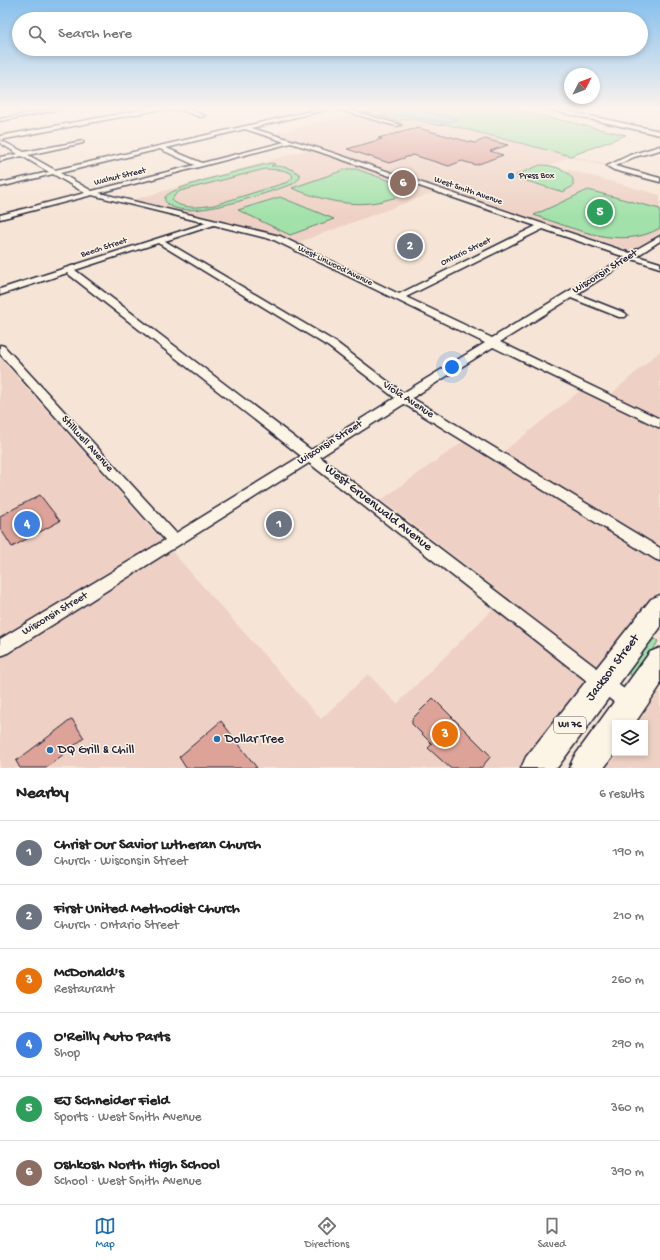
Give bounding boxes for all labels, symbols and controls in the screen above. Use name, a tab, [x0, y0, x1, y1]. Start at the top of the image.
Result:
search box	[12, 12, 648, 56]
icon: search	[26, 23, 48, 45]
text: Search here	[58, 25, 132, 43]
north arrow	[564, 68, 600, 104]
street label: Walnut Street	[93, 165, 148, 189]
pin: 6	[390, 168, 416, 198]
marker: Press Box	[506, 171, 516, 181]
place label: Press Box	[518, 171, 555, 182]
street label: West Smith Avenue	[432, 174, 504, 208]
pin: 5	[587, 197, 613, 227]
pin: 2	[397, 231, 423, 261]
street label: Beech Street	[79, 235, 130, 261]
street label: Ontario Street	[439, 235, 494, 269]
street label: West Linwood Avenue	[296, 243, 374, 289]
street label: Wisconsin Street	[570, 246, 641, 297]
your location	[442, 357, 462, 377]
street label: Viola Avenue	[379, 379, 436, 421]
street label: Stillwell Avenue	[59, 413, 116, 475]
street label: Wisconsin Street	[295, 417, 366, 468]
street label: West Gruenwald Avenue	[321, 461, 435, 555]
pin: 4	[14, 509, 40, 539]
pin: 1	[266, 509, 292, 539]
street label: Wisconsin Street	[20, 589, 91, 638]
street label: Jackson Street	[583, 630, 644, 704]
road number: WI 76	[554, 717, 586, 733]
pin: 3	[432, 719, 458, 749]
map controls	[612, 720, 648, 756]
button: layers	[612, 720, 648, 756]
place label: Dollar Tree	[224, 732, 284, 747]
marker: Dollar Tree	[212, 734, 222, 744]
place label: DQ Grill & Chill	[57, 743, 134, 758]
marker: DQ Grill & Chill	[45, 745, 55, 755]
text: Nearby	[16, 784, 69, 804]
text: 6 results	[599, 787, 644, 802]
text: Christ Our Savior Lutheran Church	[54, 836, 261, 854]
text: 1	[26, 845, 32, 860]
text: 190 m	[613, 845, 644, 860]
text: Church · Wisconsin Street	[54, 854, 188, 869]
text: First United Methodist Church	[54, 900, 240, 918]
text: 2	[26, 909, 32, 924]
text: 210 m	[613, 909, 644, 924]
text: Church · Ontario Street	[54, 918, 179, 933]
text: McDonald's	[54, 964, 124, 982]
text: 3	[26, 973, 32, 988]
text: 260 m	[611, 973, 644, 988]
text: Restaurant	[54, 982, 114, 997]
text: O'Reilly Auto Parts	[54, 1028, 170, 1046]
text: 4	[26, 1037, 32, 1052]
text: 290 m	[611, 1037, 644, 1052]
text: Shop	[54, 1046, 80, 1061]
text: EJ Schneider Field	[54, 1092, 169, 1110]
text: 5	[26, 1101, 32, 1116]
text: 360 m	[611, 1101, 644, 1116]
text: Sports · West Smith Avenue	[54, 1110, 202, 1125]
text: Oshkosh North High School	[54, 1156, 220, 1174]
text: 6	[26, 1165, 32, 1180]
text: 390 m	[611, 1165, 644, 1180]
text: School · West Smith Avenue	[54, 1174, 202, 1189]
tab: Map	[94, 1215, 116, 1251]
tab: Directions	[305, 1215, 349, 1251]
tab: Saved	[538, 1215, 566, 1251]

